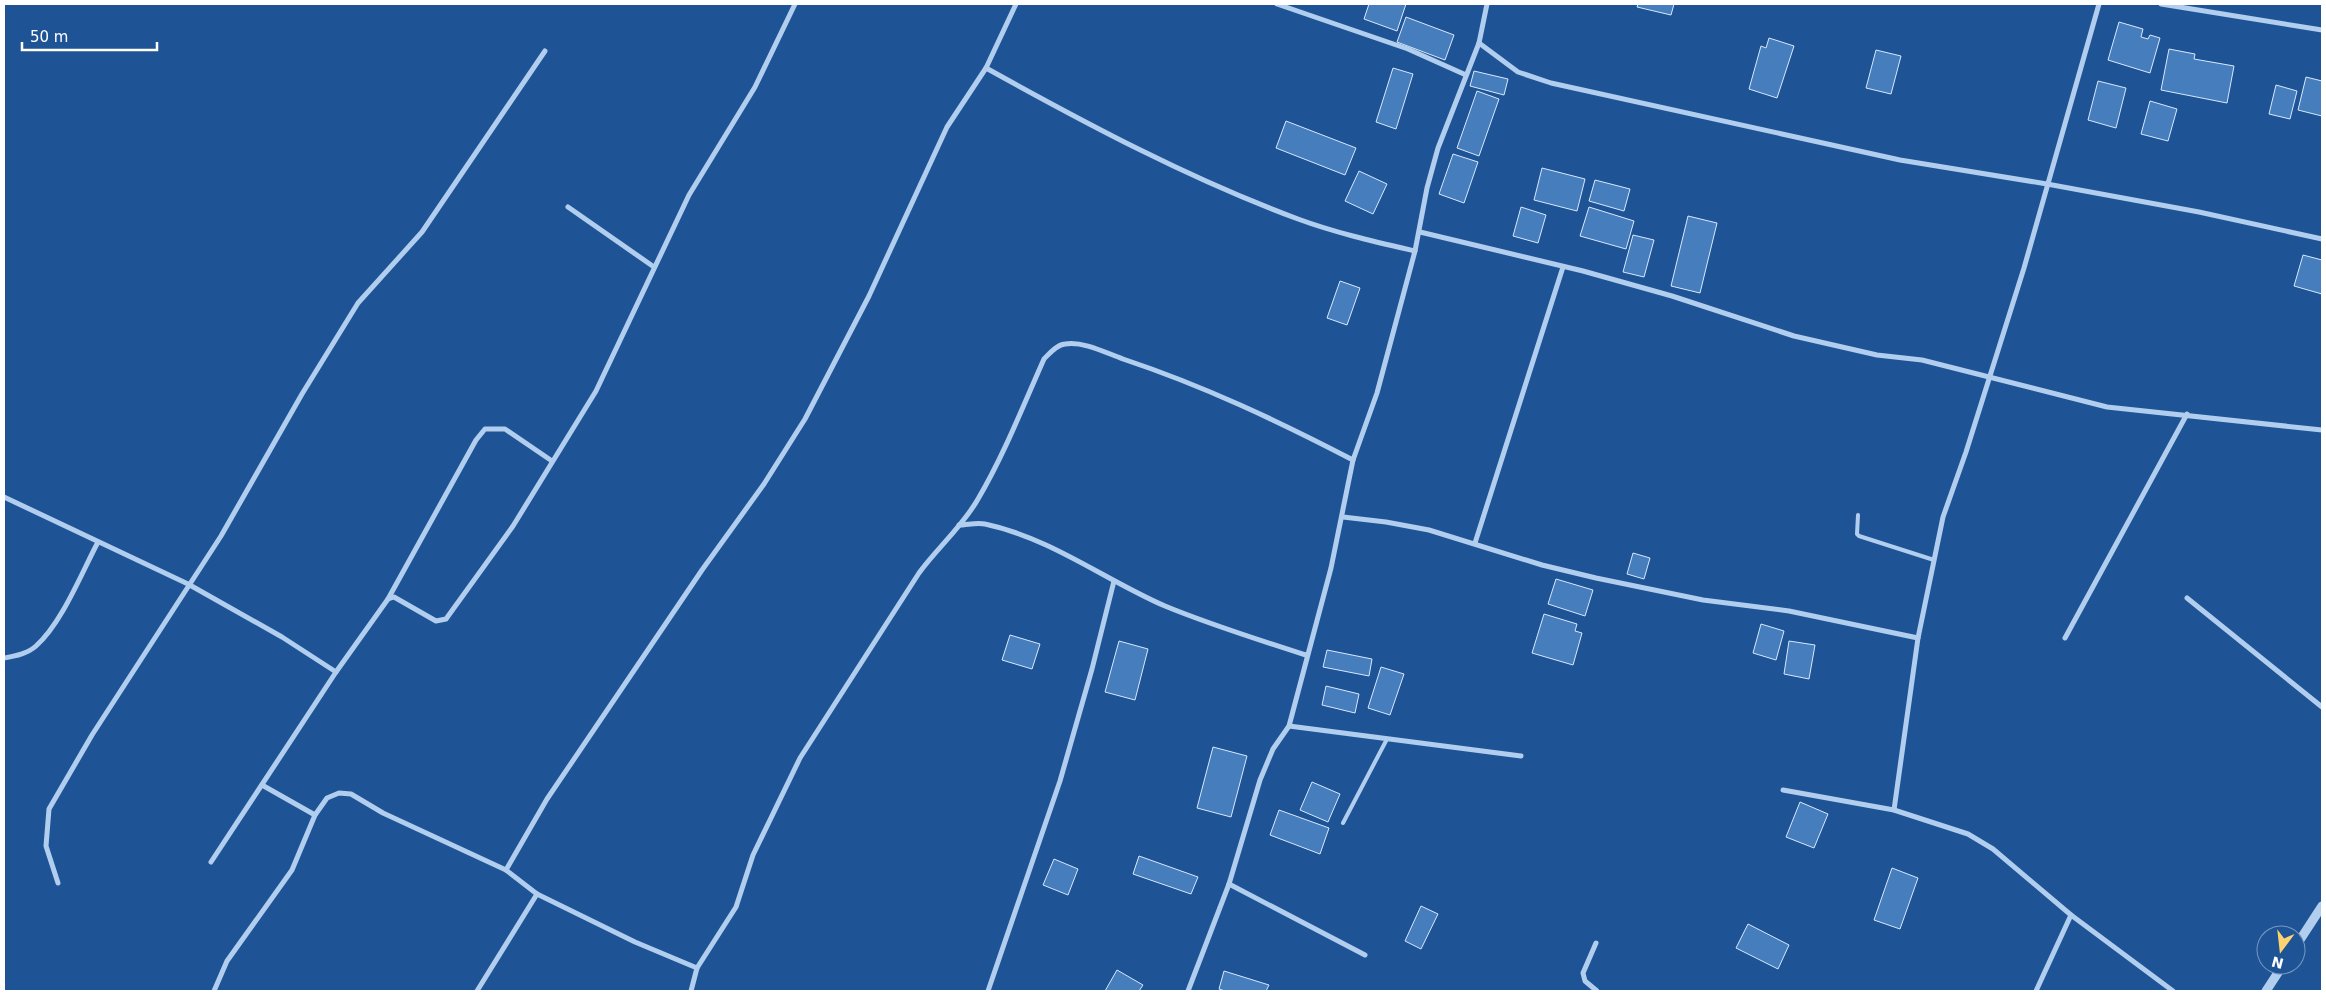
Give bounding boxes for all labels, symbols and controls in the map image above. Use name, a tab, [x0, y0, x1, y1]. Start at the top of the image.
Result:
scale bar	[22, 20, 158, 52]
text: 50 m	[30, 28, 68, 46]
north arrow	[2256, 925, 2306, 975]
text: N	[2270, 953, 2285, 972]

